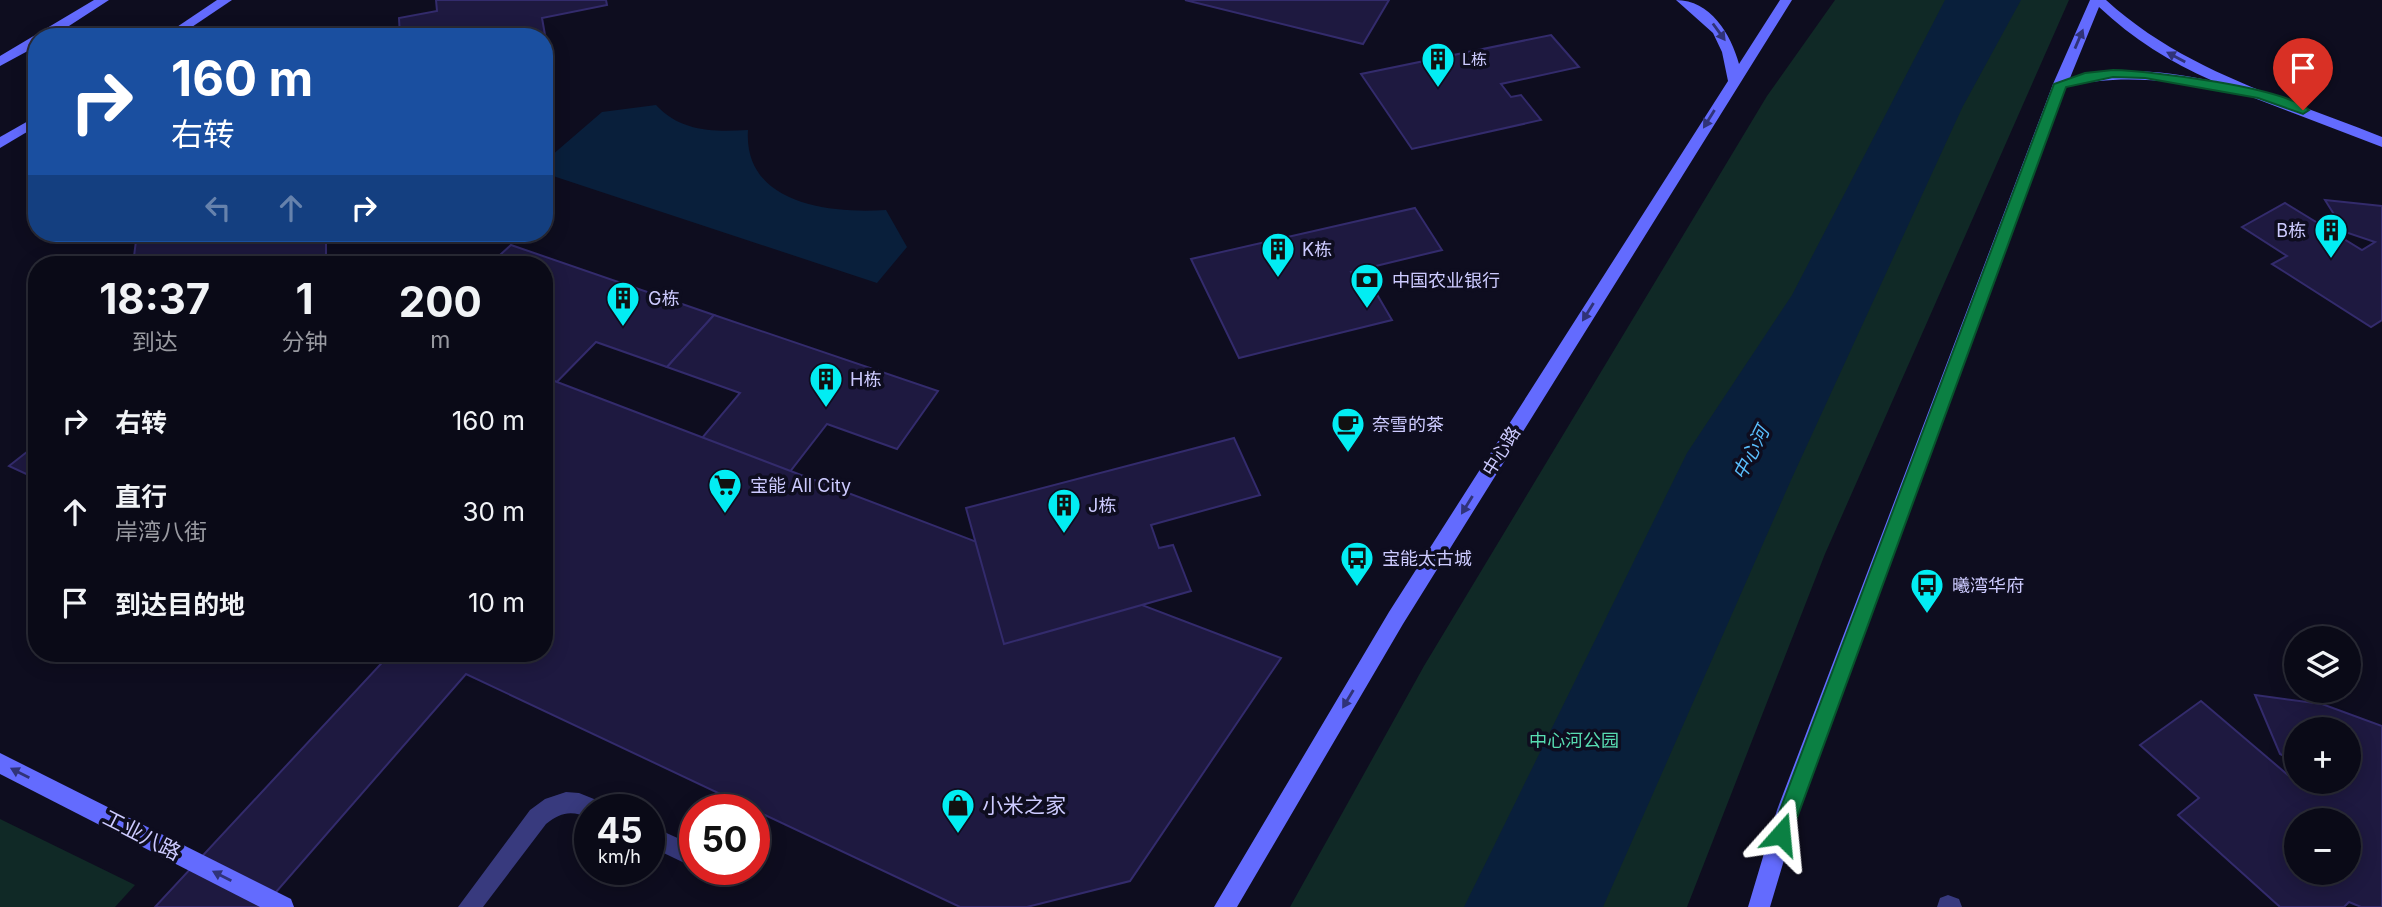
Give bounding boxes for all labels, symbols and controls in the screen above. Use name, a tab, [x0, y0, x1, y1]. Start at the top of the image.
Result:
one-way arrow	[1712, 23, 1726, 41]
one-way arrow	[2074, 28, 2085, 49]
pin	[2273, 38, 2333, 110]
building icon: L栋	[1419, 40, 1457, 89]
text: 160 m	[171, 49, 313, 108]
place label: L栋	[1462, 49, 1487, 69]
icon: arrive	[2284, 49, 2322, 87]
one-way arrow	[2166, 51, 2186, 63]
icon: right	[56, 56, 147, 147]
one-way arrow	[1702, 109, 1715, 129]
text: 右转	[171, 115, 235, 154]
icon: left	[199, 189, 237, 227]
icon: ahead	[272, 189, 310, 227]
icon: right	[345, 189, 383, 227]
building icon: B栋	[2312, 211, 2350, 260]
place label: B栋	[2276, 220, 2306, 241]
building icon: K栋	[1259, 230, 1297, 279]
place label: K栋	[1302, 239, 1332, 260]
bank icon: 中国农业银行	[1348, 261, 1386, 310]
place label: 中国农业银行	[1392, 270, 1500, 291]
text: 18:37	[99, 273, 210, 324]
text: 1	[295, 273, 314, 324]
text: 200	[399, 276, 482, 327]
building icon: G栋	[604, 279, 642, 328]
place label: G栋	[648, 288, 679, 309]
one-way arrow	[1581, 302, 1594, 322]
text: m	[430, 326, 450, 354]
text: 到达	[132, 328, 178, 356]
text: 分钟	[281, 328, 327, 356]
building icon: H栋	[807, 360, 845, 409]
place label: H栋	[850, 369, 881, 390]
icon: right	[56, 402, 94, 440]
text: 160 m	[452, 405, 525, 436]
cafe icon: 奈雪的茶	[1329, 405, 1367, 454]
text: 右转	[115, 407, 167, 438]
place label: 奈雪的茶	[1372, 414, 1444, 435]
water label: 中心河	[1728, 419, 1776, 484]
street label: 中心路	[1478, 423, 1524, 479]
supermarket icon: 宝能 All City	[706, 466, 744, 515]
place label: 宝能 All City	[750, 475, 851, 496]
text: 直行	[115, 481, 167, 512]
building icon: J栋	[1045, 486, 1083, 535]
icon: ahead	[56, 493, 94, 531]
place label: J栋	[1088, 495, 1116, 516]
one-way arrow	[1461, 495, 1474, 514]
text: 30 m	[462, 496, 525, 527]
text: 岸湾八街	[115, 518, 207, 546]
bus stop icon: 宝能太古城	[1338, 539, 1376, 588]
place label: 宝能太古城	[1382, 548, 1472, 569]
bus stop icon: 曦湾华府	[1908, 566, 1946, 615]
place label: 曦湾华府	[1952, 575, 2024, 596]
icon: arrive	[56, 584, 94, 622]
text: 10 m	[468, 587, 525, 618]
text: 到达目的地	[115, 589, 245, 620]
map controls	[2284, 626, 2361, 885]
button: layers	[2284, 626, 2361, 703]
one-way arrow	[1342, 689, 1355, 708]
button: +	[2284, 717, 2361, 794]
park label: 中心河公园	[1529, 730, 1619, 751]
one-way arrow	[9, 767, 29, 779]
shop icon: 小米之家	[939, 786, 977, 835]
place label: 小米之家	[982, 793, 1066, 818]
speed limit sign: 50	[679, 794, 770, 885]
position arrow	[1744, 797, 1818, 871]
street label: 工业八路	[99, 805, 185, 865]
button: −	[2284, 808, 2361, 885]
text: 45	[596, 809, 643, 851]
text: km/h	[598, 846, 641, 867]
one-way arrow	[212, 870, 232, 882]

